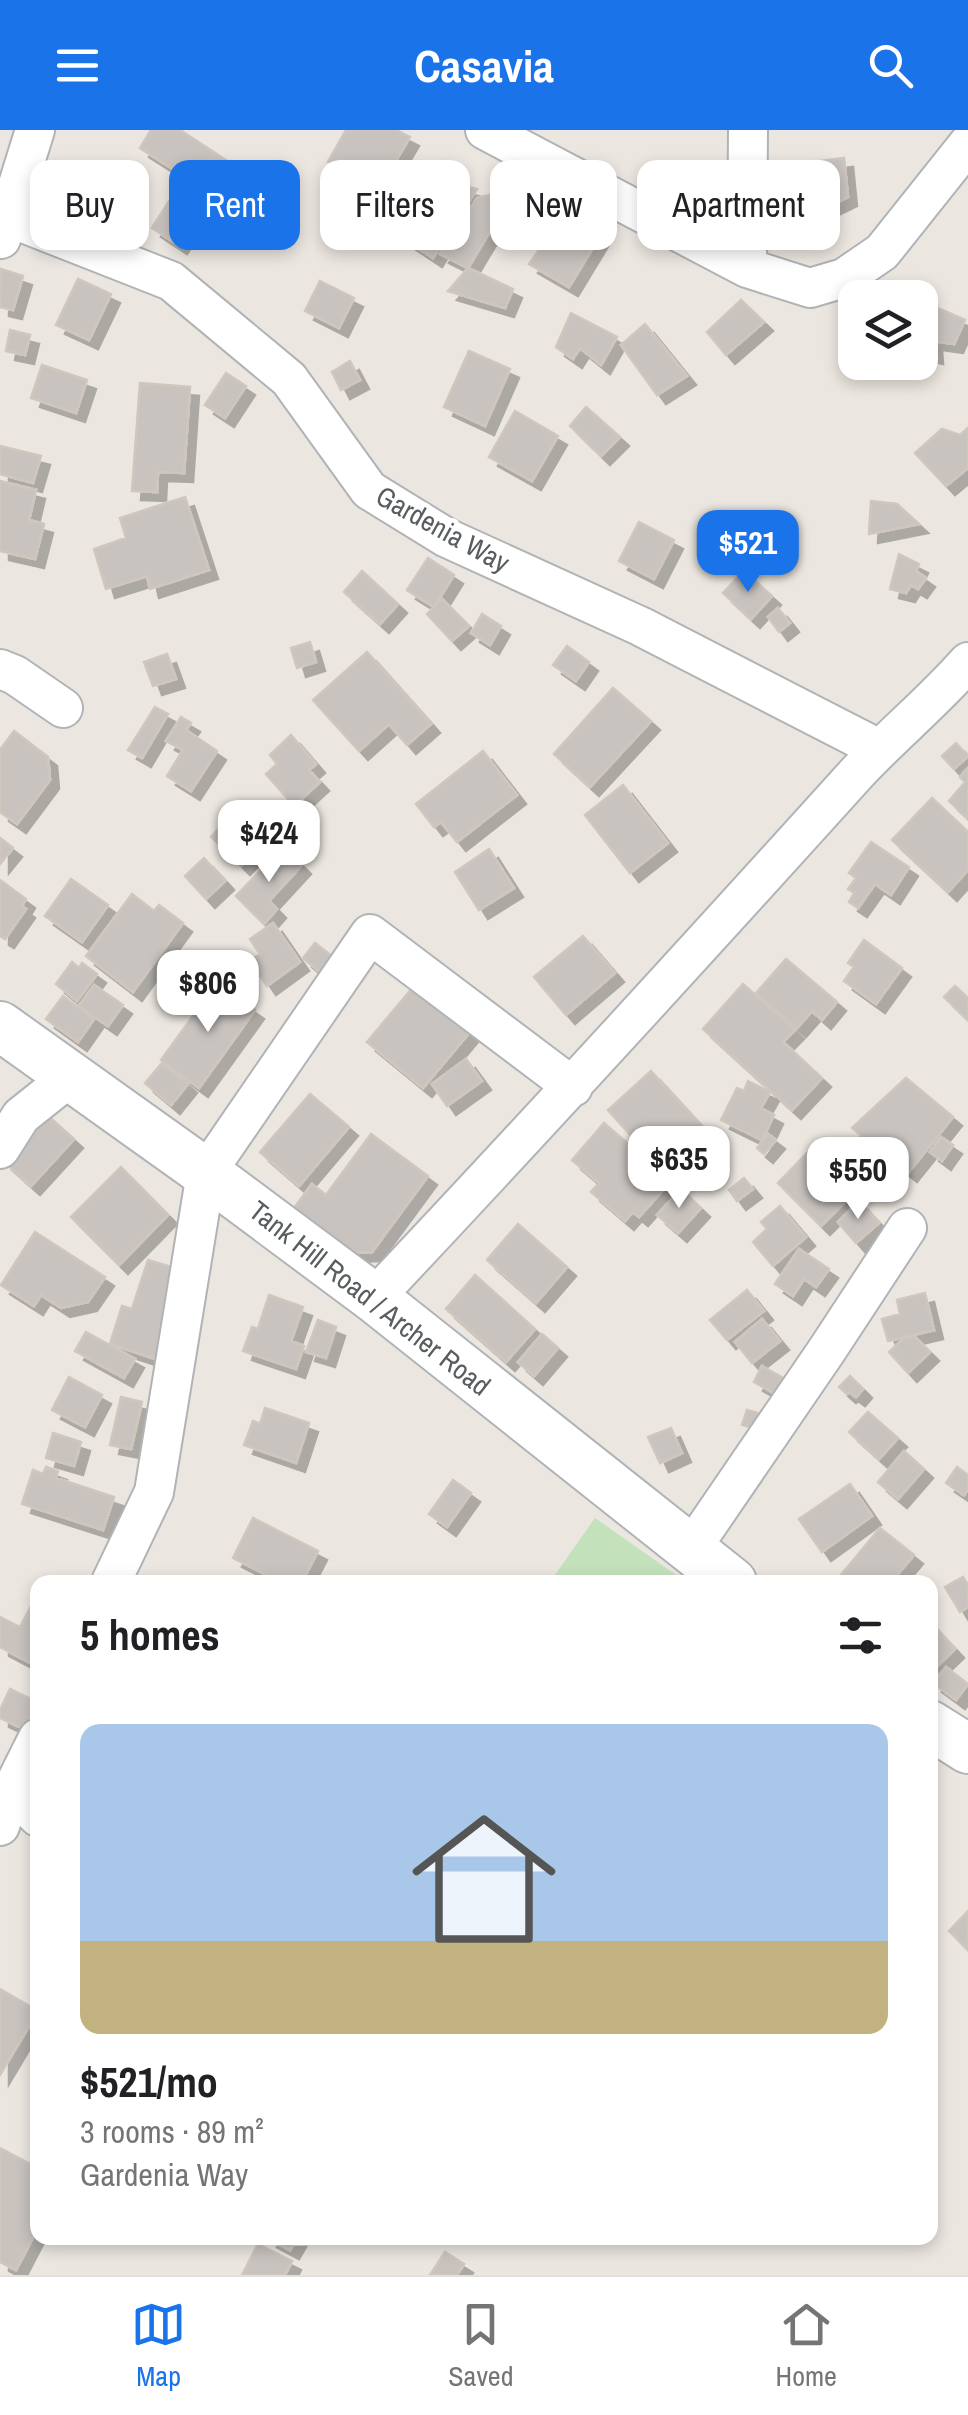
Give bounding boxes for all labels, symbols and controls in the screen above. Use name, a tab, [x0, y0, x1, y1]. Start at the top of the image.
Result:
text: Casavia	[414, 35, 554, 96]
icon: menu	[50, 38, 105, 93]
icon: search	[863, 38, 918, 93]
chip: Buy	[30, 160, 149, 250]
chip: Rent	[169, 160, 300, 250]
chip: Filters	[320, 160, 470, 250]
chip: New	[490, 160, 617, 250]
chip: Apartment	[637, 160, 840, 250]
map controls	[838, 280, 938, 380]
button: layers	[838, 280, 938, 380]
street label: Gardenia Way	[369, 477, 517, 582]
pin: $521	[689, 510, 807, 595]
text: $521	[719, 521, 777, 564]
pin: $424	[210, 800, 328, 885]
text: $424	[240, 811, 298, 854]
pin: $806	[149, 950, 267, 1035]
text: $806	[179, 961, 237, 1004]
pin: $635	[620, 1126, 738, 1211]
text: $635	[650, 1137, 708, 1180]
pin: $550	[799, 1137, 917, 1222]
text: $550	[829, 1148, 887, 1191]
street label: Tank Hill Road / Archer Road	[241, 1192, 499, 1404]
text: 5 homes	[80, 1607, 220, 1663]
icon: filters	[833, 1608, 888, 1663]
icon: home	[394, 1789, 574, 1969]
text: $521/mo	[80, 2054, 218, 2110]
text: 3 rooms · 89 m²	[80, 2110, 264, 2153]
text: Gardenia Way	[80, 2153, 248, 2196]
tab: Map	[131, 2297, 186, 2395]
tab: Saved	[448, 2297, 513, 2395]
tab: Home	[776, 2297, 837, 2395]

